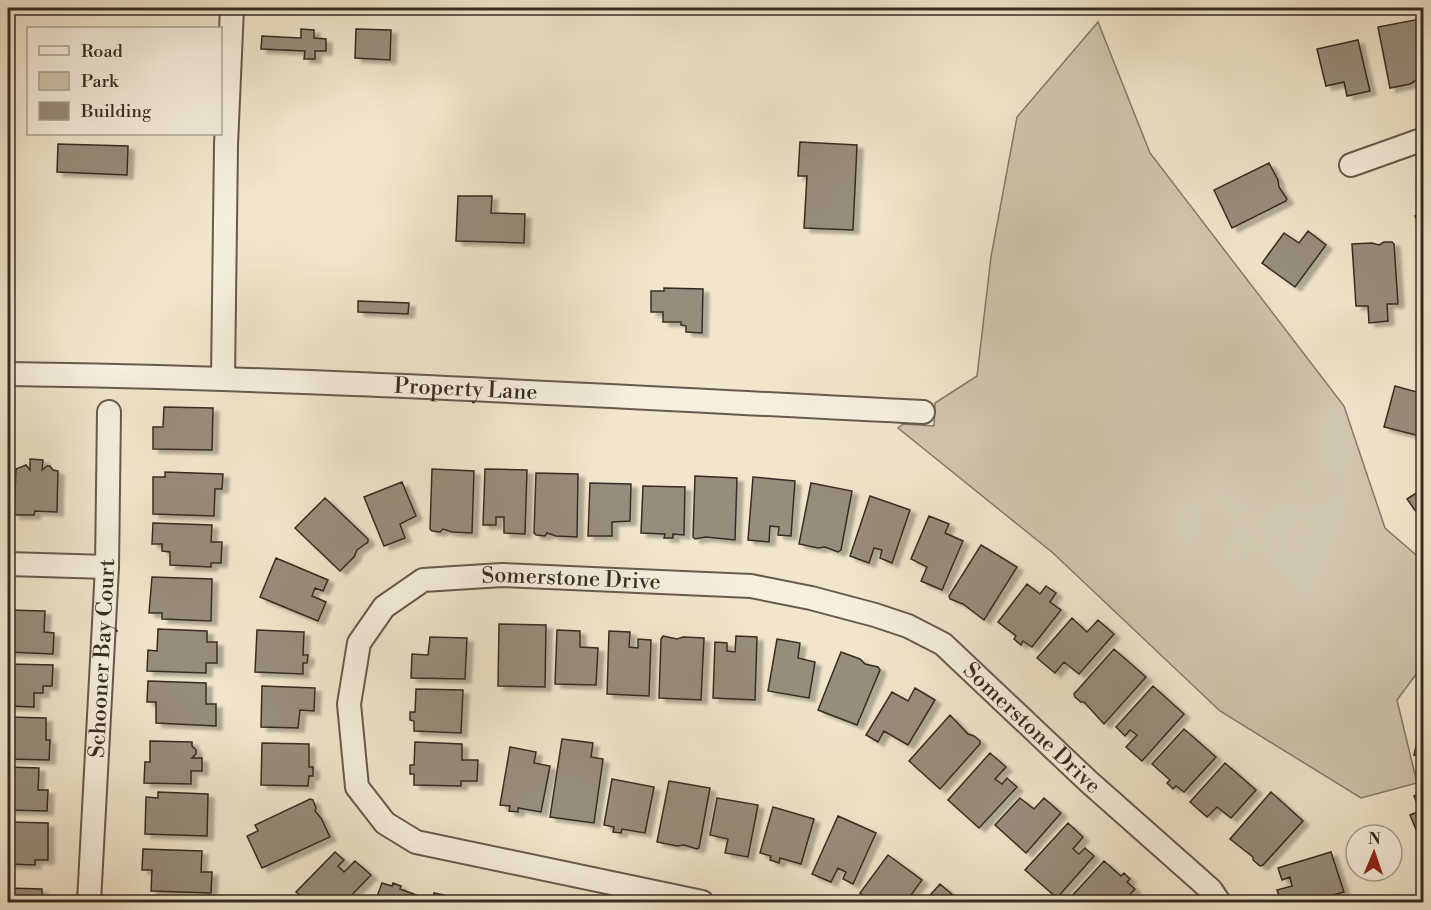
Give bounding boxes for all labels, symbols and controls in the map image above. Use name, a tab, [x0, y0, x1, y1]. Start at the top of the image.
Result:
legend	[27, 27, 222, 135]
text: Road	[81, 40, 124, 63]
text: Park	[81, 70, 120, 93]
text: Building	[80, 100, 152, 123]
street label: Property Lane	[393, 372, 538, 406]
street label: Schooner Bay Court	[83, 558, 121, 759]
street label: Somerstone Drive	[481, 561, 661, 596]
street label: Somerstone Drive	[957, 657, 1106, 800]
north arrow	[1344, 823, 1404, 883]
text: N	[1368, 829, 1382, 849]

